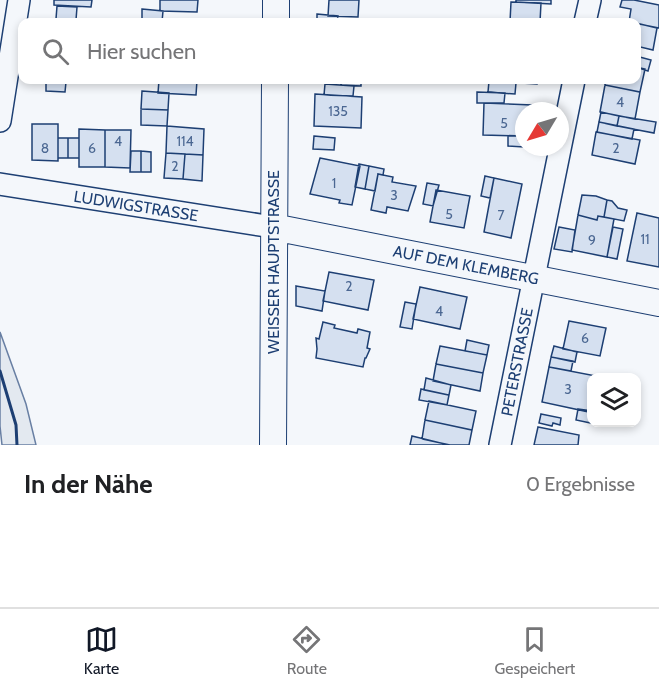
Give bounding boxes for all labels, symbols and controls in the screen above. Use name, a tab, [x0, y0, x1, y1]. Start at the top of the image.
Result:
search box	[18, 18, 641, 84]
icon: search	[39, 35, 72, 68]
text: Hier suchen	[87, 38, 196, 65]
house number: 4	[616, 93, 624, 111]
house number: 135	[328, 102, 348, 120]
north arrow	[515, 102, 569, 156]
house number: 5	[500, 114, 508, 132]
house number: 4	[114, 132, 122, 150]
house number: 114	[176, 132, 194, 150]
house number: 8	[41, 139, 49, 157]
house number: 6	[88, 139, 96, 157]
house number: 2	[612, 139, 620, 157]
house number: 2	[171, 157, 179, 175]
street label: WEISSER HAUPTSTRASSE	[264, 170, 283, 354]
house number: 1	[332, 174, 336, 192]
house number: 3	[390, 186, 398, 204]
street label: LUDWIGSTRASSE	[72, 187, 200, 225]
house number: 5	[445, 205, 453, 223]
house number: 7	[497, 206, 505, 224]
house number: 11	[640, 230, 650, 248]
house number: 9	[588, 231, 596, 249]
street label: AUF DEM KLEMBERG	[392, 242, 540, 288]
house number: 2	[345, 277, 353, 295]
house number: 4	[435, 302, 443, 320]
street label: PETERSTRASSE	[497, 306, 537, 418]
house number: 6	[581, 329, 589, 347]
map controls	[587, 373, 641, 427]
button: layers	[587, 373, 641, 427]
house number: 3	[564, 380, 572, 398]
text: In der Nähe	[24, 468, 153, 500]
text: 0 Ergebnisse	[526, 472, 635, 496]
tab: Karte	[84, 623, 119, 678]
tab: Route	[287, 623, 327, 678]
tab: Gespeichert	[495, 623, 575, 678]

